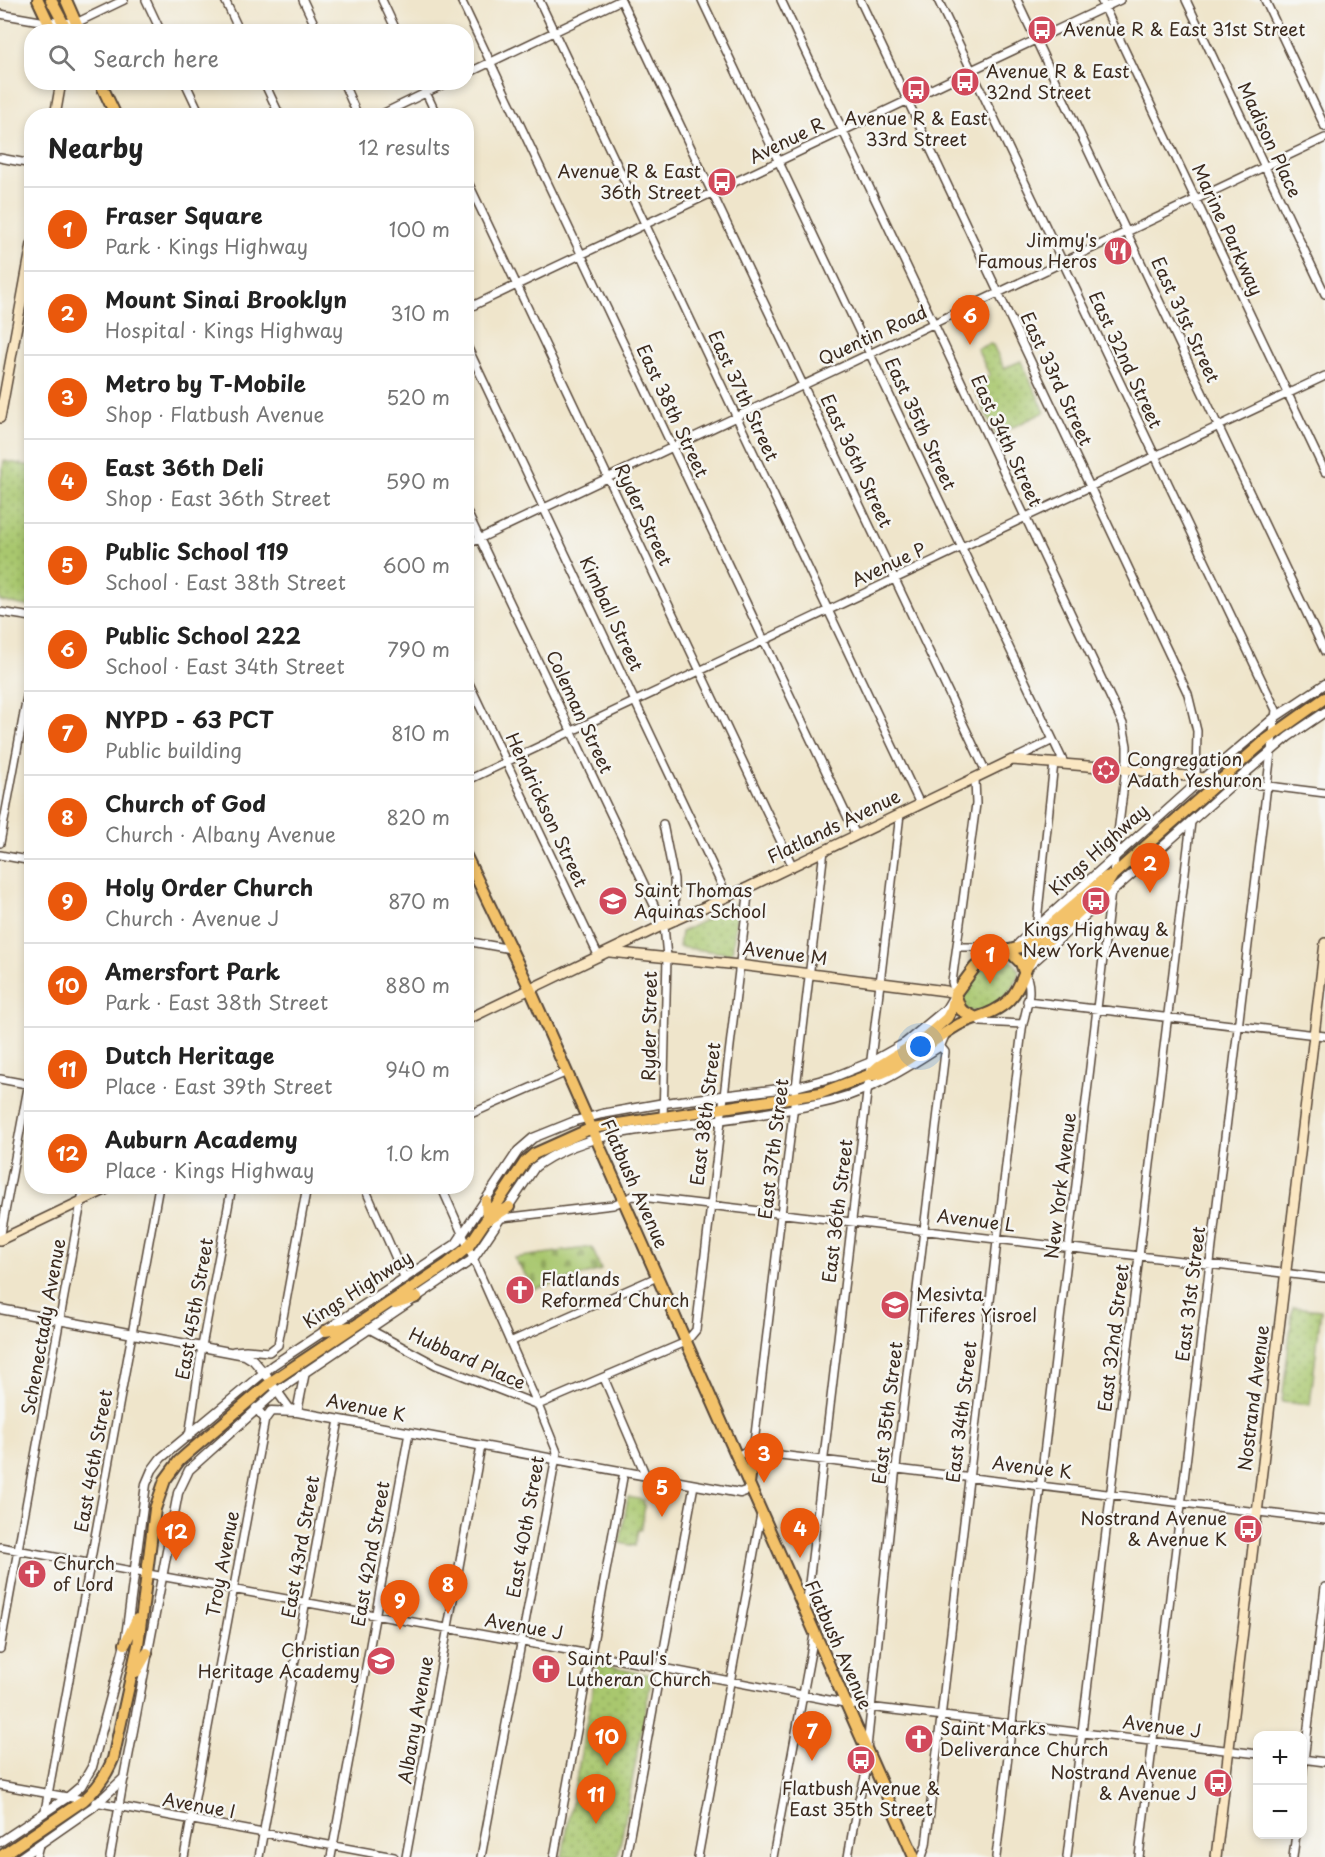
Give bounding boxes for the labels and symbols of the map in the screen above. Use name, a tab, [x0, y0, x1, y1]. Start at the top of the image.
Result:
bus stop icon: Avenue R & East 31st Street	[1026, 14, 1058, 46]
place label: Avenue R & East 31st Street	[1063, 15, 1305, 42]
place label: Avenue R & East 32nd Street	[986, 57, 1129, 105]
bus stop icon: Avenue R & East 32nd Street	[949, 66, 981, 98]
bus stop icon: Avenue R & East 33rd Street	[900, 74, 932, 106]
street label: Madison Place	[1232, 77, 1309, 202]
place label: Avenue R & East 33rd Street	[844, 104, 988, 152]
street label: Avenue R	[744, 110, 829, 170]
place label: Avenue R & East 36th Street	[558, 157, 701, 205]
street label: Marine Parkway	[1186, 159, 1271, 300]
bus stop icon: Avenue R & East 36th Street	[706, 166, 738, 198]
place label: Jimmy's Famous Heros	[977, 226, 1097, 274]
restaurant icon: Jimmy's Famous Heros	[1102, 235, 1134, 267]
street label: East 31st Street	[1145, 252, 1227, 387]
street label: East 32nd Street	[1083, 286, 1170, 432]
pin: 6	[950, 296, 990, 345]
street label: Quentin Road	[813, 298, 931, 372]
street label: East 33rd Street	[1014, 307, 1100, 450]
street label: East 37th Street	[702, 326, 786, 465]
street label: East 38th Street	[631, 339, 716, 481]
street label: East 35th Street	[879, 353, 964, 494]
street label: East 34th Street	[965, 370, 1050, 511]
street label: East 36th Street	[815, 389, 900, 532]
street label: Ryder Street	[609, 459, 680, 570]
street label: Avenue P	[847, 535, 930, 593]
street label: Kimball Street	[574, 551, 651, 675]
street label: Coleman Street	[540, 645, 621, 778]
street label: Hendrickson Street	[500, 728, 595, 891]
place label: Congregation Adath Yeshuron	[1127, 745, 1262, 793]
synagogue icon: Congregation Adath Yeshuron	[1090, 754, 1122, 786]
street label: Flatlands Avenue	[762, 782, 905, 870]
street label: Kings Highway	[1042, 797, 1154, 901]
pin: 2	[1130, 844, 1170, 893]
place label: Saint Thomas Aquinas School	[634, 876, 766, 924]
school or university icon: Saint Thomas Aquinas School	[597, 885, 629, 917]
bus stop icon: Kings Highway & New York Avenue	[1080, 885, 1112, 917]
place label: Kings Highway & New York Avenue	[1022, 915, 1170, 963]
street label: Avenue M	[741, 934, 829, 971]
pin: 1	[970, 934, 1010, 984]
street label: Ryder Street	[634, 971, 663, 1081]
your location	[906, 1032, 935, 1061]
street label: East 38th Street	[682, 1041, 727, 1187]
street label: East 37th Street	[750, 1077, 795, 1221]
street label: New York Avenue	[1037, 1111, 1082, 1261]
street label: Flatbush Avenue	[595, 1114, 676, 1253]
street label: East 36th Street	[814, 1137, 859, 1284]
street label: Avenue L	[936, 1201, 1017, 1238]
street label: East 31st Street	[1168, 1224, 1211, 1363]
street label: Schenectady Avenue	[14, 1236, 71, 1417]
street label: East 45th Street	[168, 1236, 219, 1382]
street label: Kings Highway	[297, 1243, 417, 1334]
street label: East 32nd Street	[1090, 1262, 1135, 1413]
place label: Flatlands Reformed Church	[541, 1265, 690, 1313]
church icon: Flatlands Reformed Church	[504, 1274, 536, 1306]
place label: Mesivta Tiferes Yisroel	[916, 1280, 1037, 1328]
school or university icon: Mesivta Tiferes Yisroel	[879, 1289, 911, 1321]
street label: Hubbard Place	[405, 1320, 531, 1396]
street label: Nostrand Avenue	[1230, 1323, 1275, 1472]
street label: East 34th Street	[938, 1339, 983, 1484]
street label: East 35th Street	[864, 1340, 909, 1486]
street label: Avenue K	[324, 1386, 408, 1427]
street label: East 46th Street	[67, 1387, 118, 1534]
pin: 3	[744, 1434, 783, 1483]
street label: Avenue K	[991, 1448, 1074, 1485]
street label: East 40th Street	[499, 1454, 550, 1600]
pin: 5	[642, 1468, 682, 1517]
street label: East 43rd Street	[274, 1473, 325, 1620]
street label: East 42nd Street	[343, 1479, 396, 1628]
place label: Nostrand Avenue & Avenue K	[1081, 1504, 1227, 1552]
street label: Troy Avenue	[198, 1508, 245, 1619]
pin: 4	[780, 1508, 820, 1558]
pin: 12	[156, 1512, 195, 1561]
bus stop icon: Nostrand Avenue & Avenue K	[1232, 1513, 1264, 1545]
place label: Church of Lord	[53, 1549, 115, 1597]
church icon: Church of Lord	[16, 1558, 48, 1590]
pin: 8	[428, 1564, 468, 1614]
street label: Flatbush Avenue	[799, 1575, 880, 1714]
pin: 9	[380, 1580, 420, 1630]
street label: Avenue J	[483, 1605, 565, 1646]
place label: Christian Heritage Academy	[198, 1636, 360, 1684]
place label: Saint Paul's Lutheran Church	[567, 1644, 711, 1692]
school or university icon: Christian Heritage Academy	[365, 1645, 397, 1677]
church icon: Saint Paul's Lutheran Church	[530, 1653, 562, 1685]
street label: Albany Avenue	[390, 1654, 439, 1786]
street label: Avenue J	[1121, 1707, 1203, 1744]
pin: 7	[792, 1712, 832, 1761]
place label: Saint Marks Deliverance Church	[940, 1714, 1109, 1762]
pin: 10	[588, 1716, 626, 1766]
church icon: Saint Marks Deliverance Church	[903, 1723, 935, 1755]
bus stop icon: Flatbush Avenue & East 35th Street	[845, 1744, 877, 1776]
place label: Nostrand Avenue & Avenue J	[1051, 1758, 1197, 1806]
bus stop icon: Nostrand Avenue & Avenue J	[1202, 1767, 1234, 1799]
pin: 11	[576, 1774, 616, 1824]
place label: Flatbush Avenue & East 35th Street	[782, 1774, 940, 1822]
street label: Avenue I	[161, 1785, 238, 1824]

